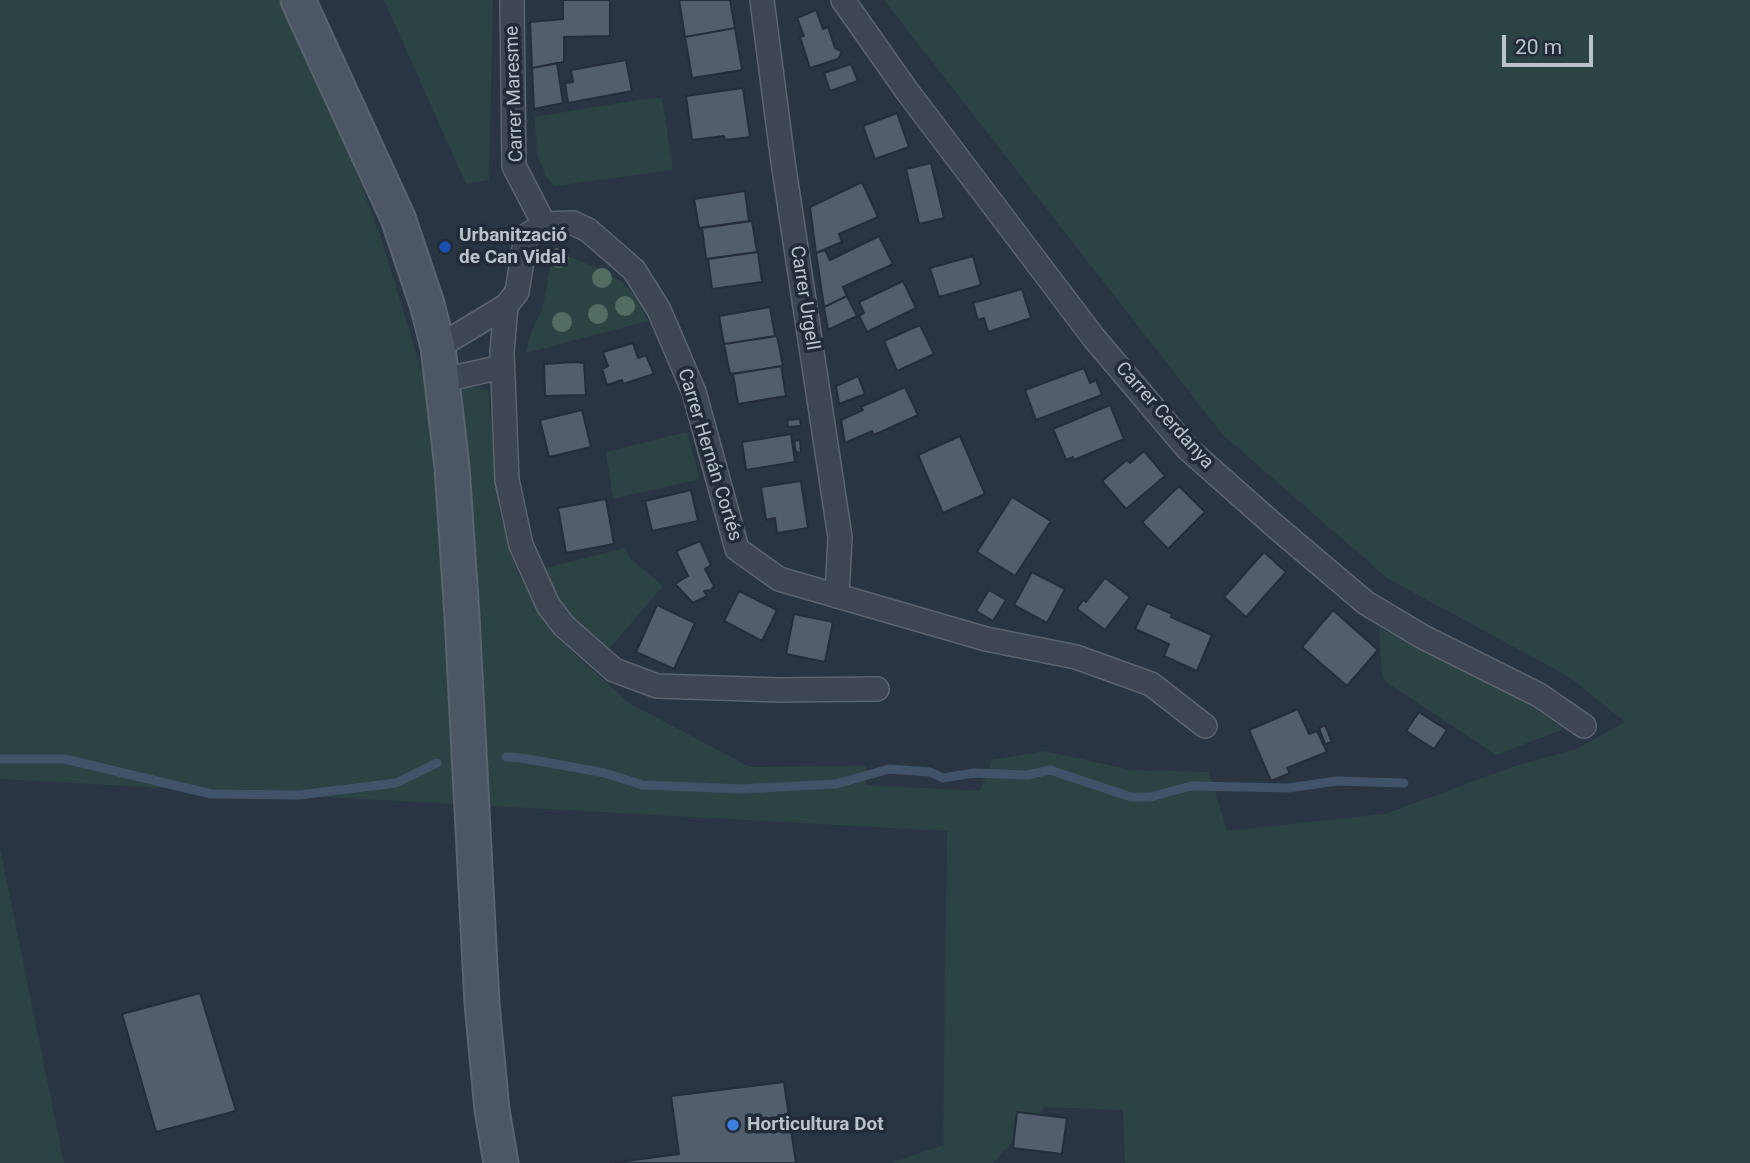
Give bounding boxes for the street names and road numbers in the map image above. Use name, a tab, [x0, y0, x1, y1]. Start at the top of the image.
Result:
street label: Carrer Maresme	[501, 25, 529, 163]
street label: Carrer Urgell	[785, 244, 823, 352]
street label: Carrer Cerdanya	[1110, 358, 1218, 474]
street label: Carrer Hernán Cortés	[672, 366, 746, 544]

